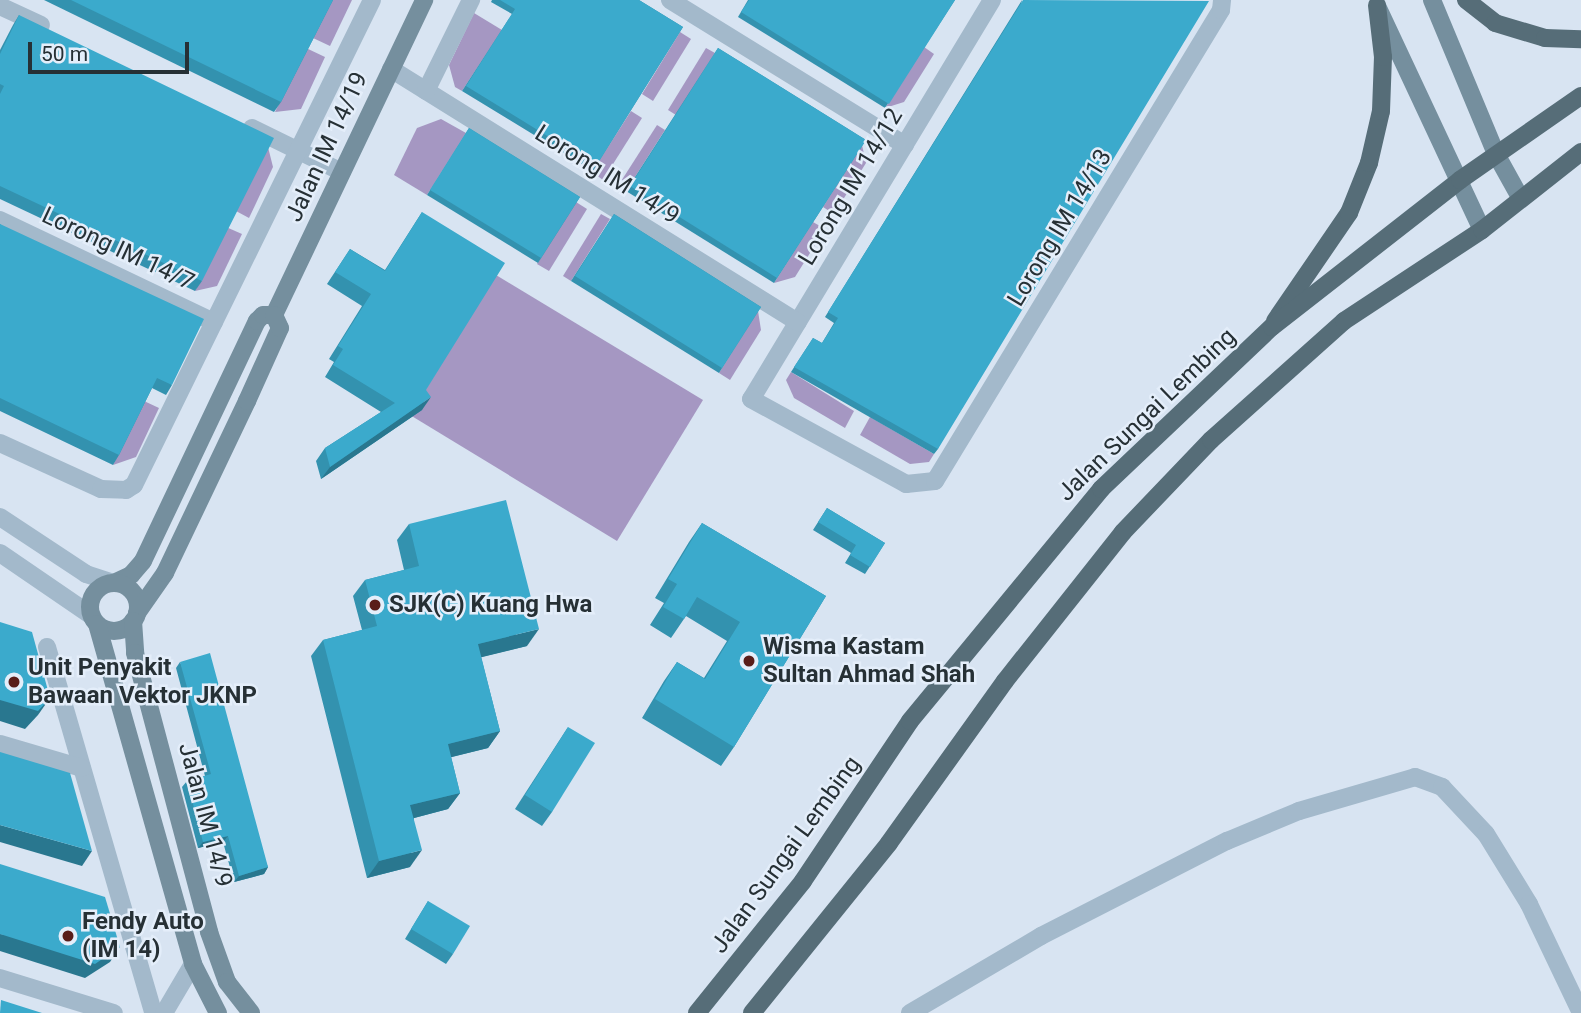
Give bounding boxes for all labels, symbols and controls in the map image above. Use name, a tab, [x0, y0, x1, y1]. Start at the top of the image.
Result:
scale bar	[32, 28, 192, 72]
text: 50 m	[41, 42, 88, 66]
street label: Jalan IM 14/19	[280, 68, 374, 226]
street label: Lorong IM 14/12	[793, 103, 909, 271]
street label: Lorong IM 14/9	[530, 119, 684, 231]
street label: Lorong IM 14/13	[1002, 144, 1118, 312]
street label: Lorong IM 14/7	[37, 201, 199, 297]
street label: Jalan Sungai Lembing	[1052, 323, 1242, 507]
place label: SJK(C) Kuang Hwa	[389, 591, 592, 619]
marker: SJK(C) Kuang Hwa	[367, 597, 383, 613]
place label: Wisma Kastam Sultan Ahmad Shah	[763, 633, 975, 689]
marker: Wisma Kastam Sultan Ahmad Shah	[741, 653, 757, 669]
place label: Unit Penyakit Bawaan Vektor JKNP	[28, 654, 257, 710]
marker: Unit Penyakit Bawaan Vektor JKNP	[6, 674, 22, 690]
street label: Jalan IM 14/9	[172, 740, 238, 890]
street label: Jalan Sungai Lembing	[705, 751, 867, 959]
place label: Fendy Auto (IM 14)	[82, 908, 204, 964]
marker: Fendy Auto (IM 14)	[60, 928, 76, 944]

